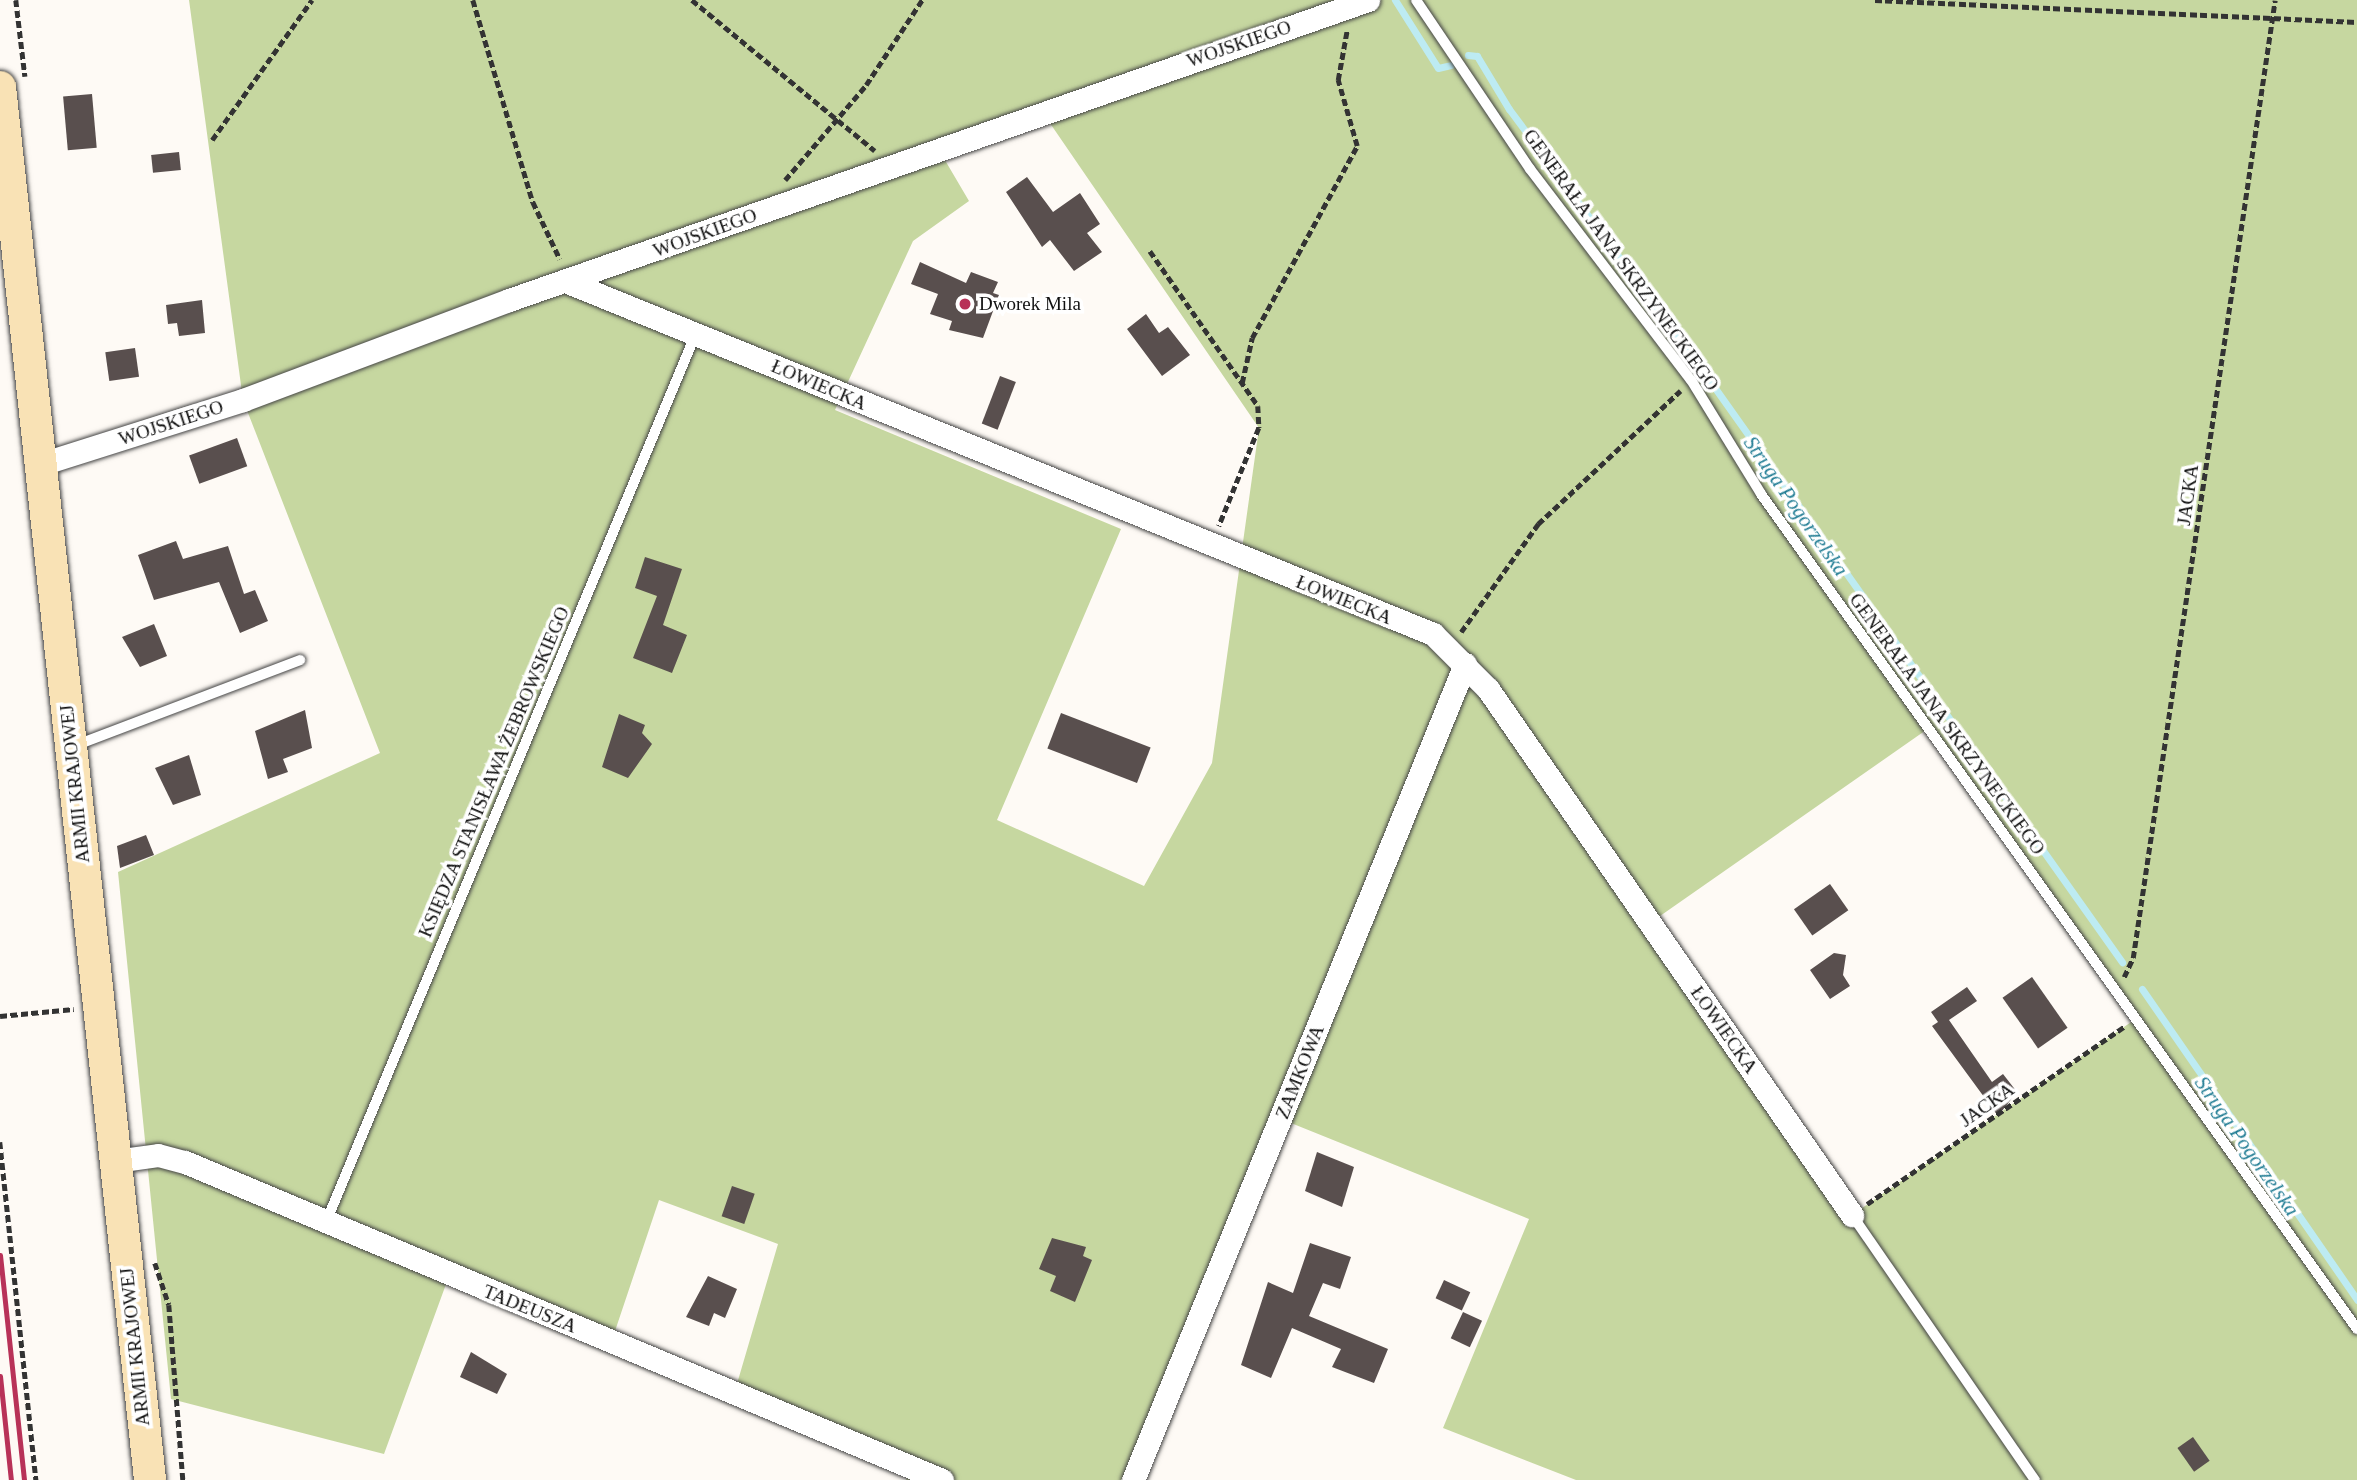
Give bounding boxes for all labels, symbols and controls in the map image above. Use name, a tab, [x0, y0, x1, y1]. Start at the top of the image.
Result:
street label: WOJSKIEGO	[1184, 16, 1294, 72]
street label: GENERAŁA JANA SKRZYNECKIEGO	[1518, 124, 1724, 396]
street label: WOJSKIEGO	[650, 204, 760, 262]
place label: Dworek Mila	[979, 293, 1081, 315]
marker: Dworek Mila	[957, 296, 973, 312]
street label: ŁOWIECKA	[768, 355, 870, 415]
street label: WOJSKIEGO	[116, 395, 226, 451]
water label: Struga Pogorzelska	[1738, 431, 1854, 581]
street label: JACKA	[2172, 463, 2204, 527]
street label: ŁOWIECKA	[1293, 570, 1395, 630]
street label: GENERAŁA JANA SKRZYNECKIEGO	[1844, 588, 2050, 860]
street label: KSIĘDZA STANISŁAWA ŻEBROWSKIEGO	[413, 602, 575, 942]
street label: ARMII KRAJOWEJ	[55, 704, 95, 864]
street label: ŁOWIECKA	[1686, 982, 1762, 1078]
street label: ZAMKOWA	[1271, 1022, 1329, 1122]
water label: Struga Pogorzelska	[2189, 1071, 2305, 1221]
street label: JACKA	[1955, 1078, 2019, 1132]
street label: ARMII KRAJOWEJ	[115, 1267, 155, 1427]
street label: TADEUSZA	[480, 1280, 580, 1338]

